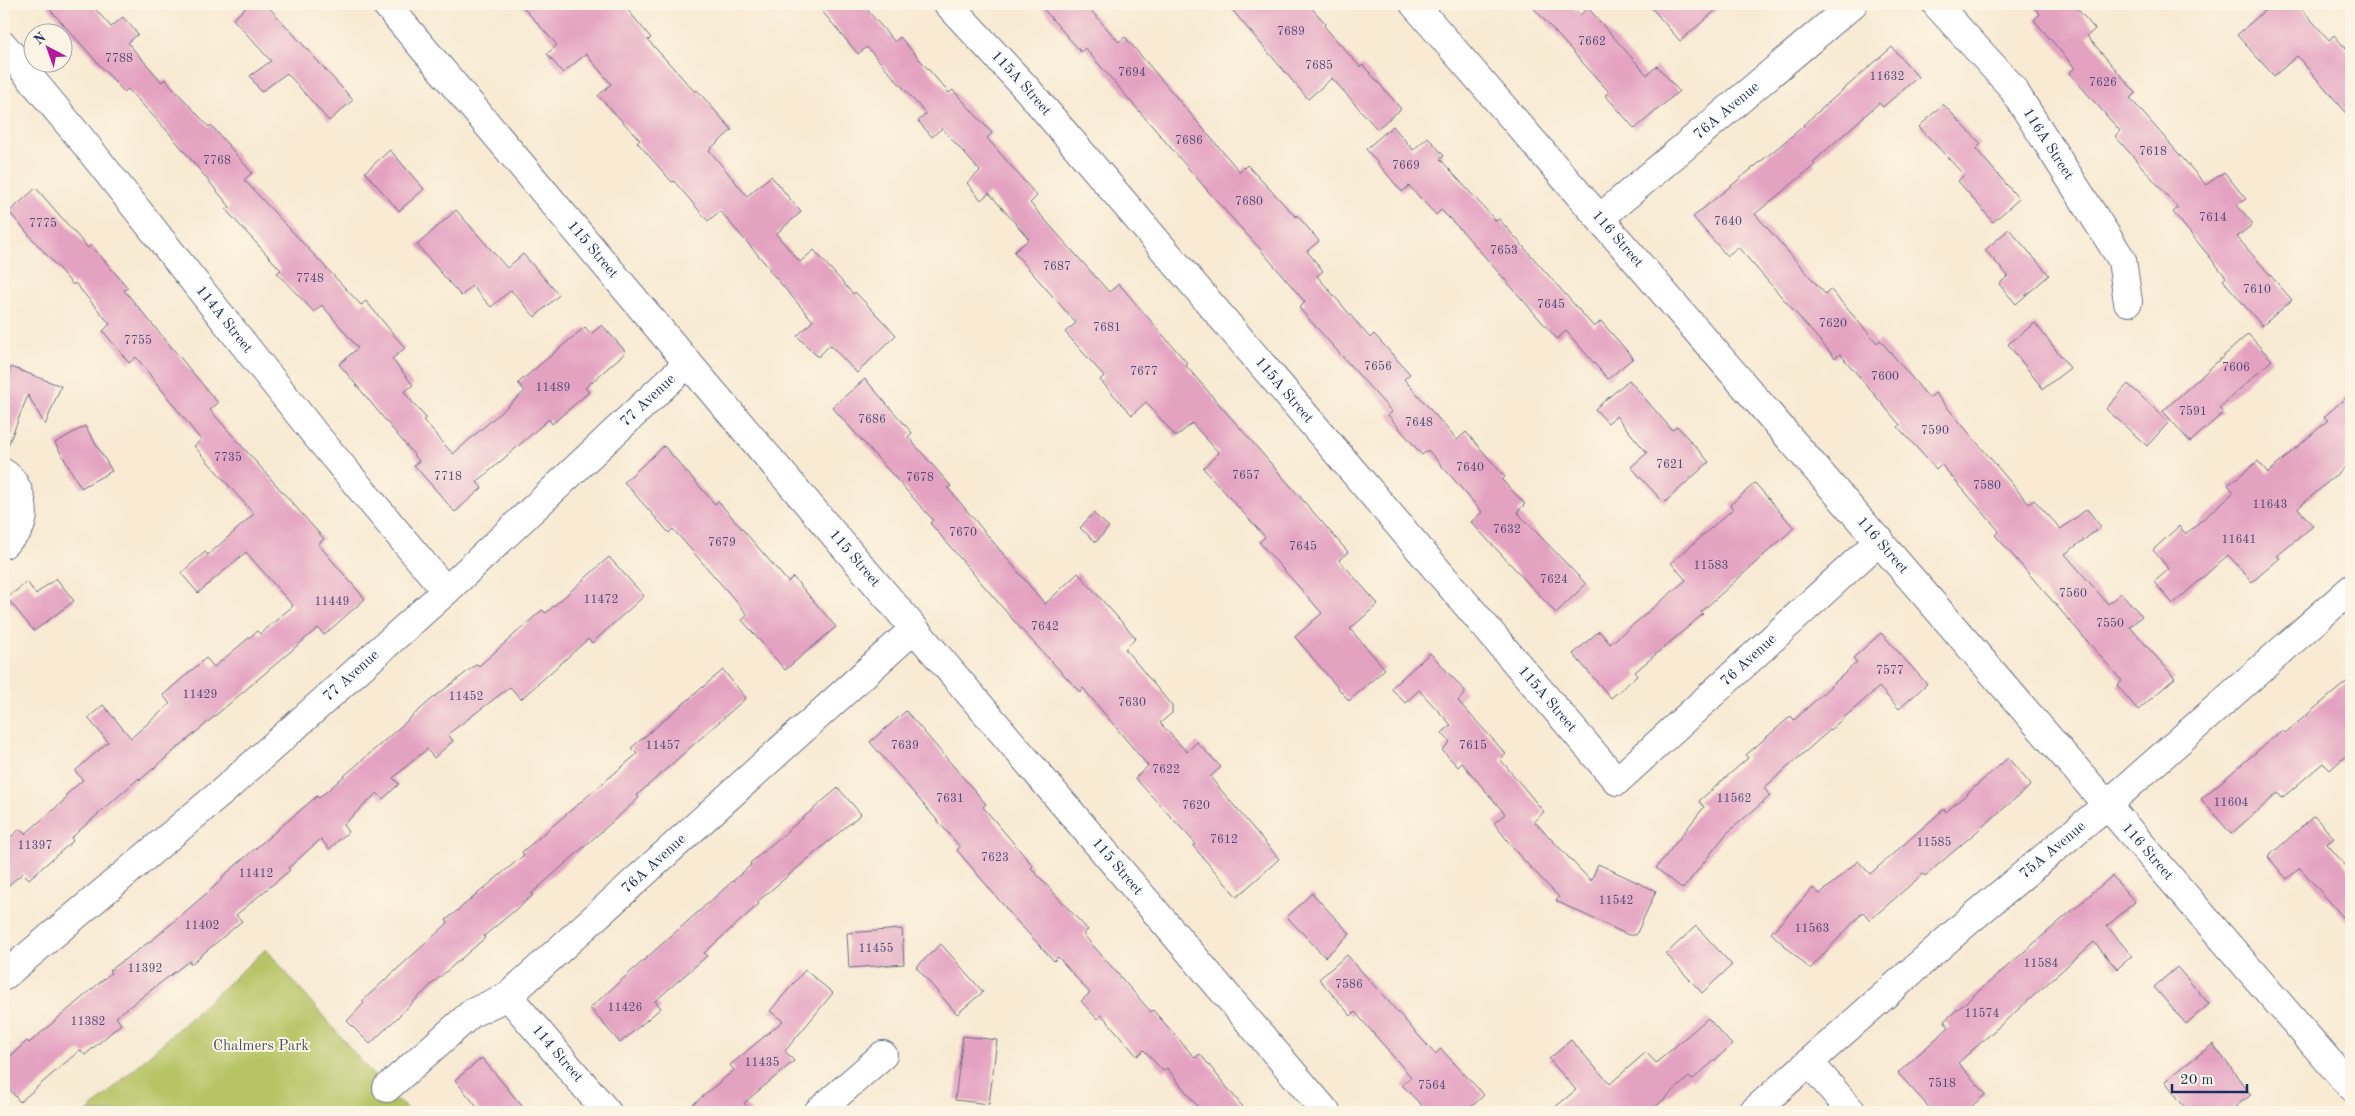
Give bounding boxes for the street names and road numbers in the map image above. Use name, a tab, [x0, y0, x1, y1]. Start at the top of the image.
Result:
street label: 115A Street	[988, 48, 1054, 119]
street label: 76A Avenue	[1691, 79, 1762, 143]
street label: 116A Street	[2020, 106, 2076, 182]
street label: 116 Street	[1589, 208, 1646, 271]
street label: 115 Street	[564, 218, 621, 281]
street label: 114A Street	[193, 283, 255, 356]
street label: 115A Street	[1252, 354, 1316, 426]
street label: 77 Avenue	[618, 371, 679, 430]
street label: 116 Street	[1854, 514, 1911, 577]
street label: 115 Street	[826, 527, 883, 590]
street label: 76 Avenue	[1718, 631, 1779, 689]
street label: 77 Avenue	[321, 647, 382, 705]
street label: 115A Street	[1515, 663, 1579, 735]
street label: 75A Avenue	[2017, 819, 2089, 882]
street label: 116 Street	[2119, 820, 2176, 883]
street label: 76A Avenue	[619, 831, 689, 897]
street label: 115 Street	[1089, 835, 1146, 898]
street label: 114 Street	[529, 1022, 586, 1085]

